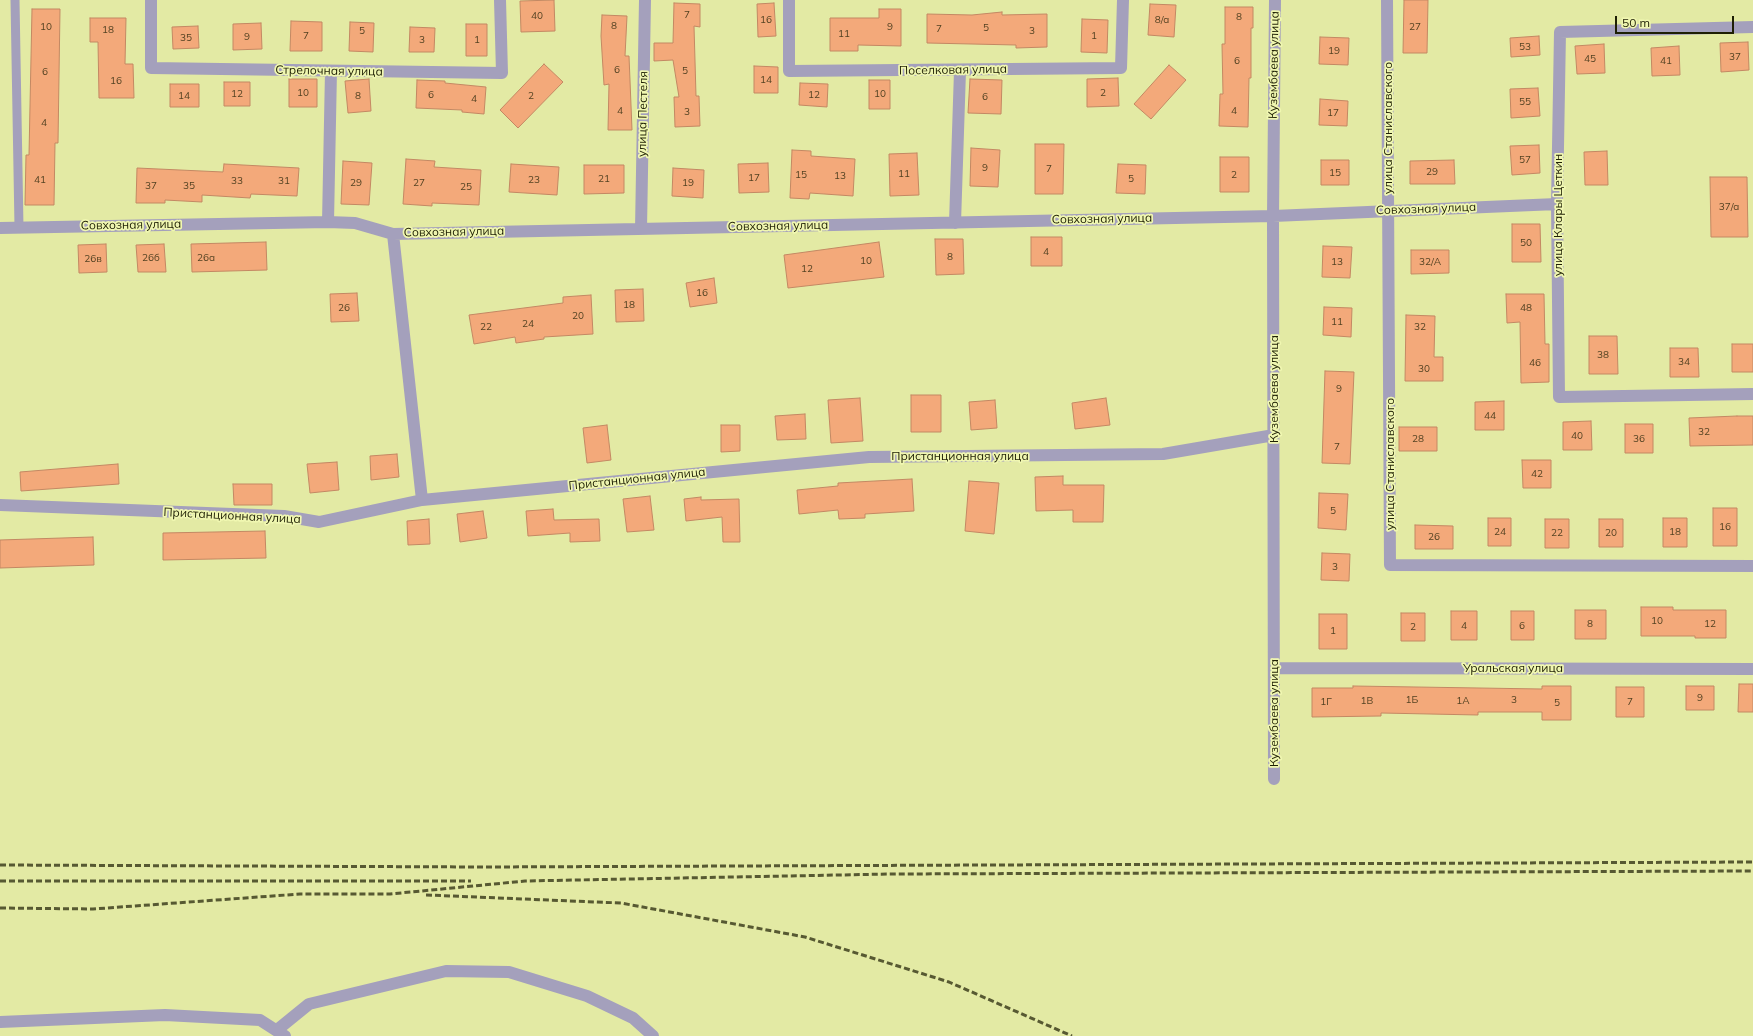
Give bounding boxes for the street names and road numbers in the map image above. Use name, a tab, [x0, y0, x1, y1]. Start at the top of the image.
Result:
street label: Кузембаева улица	[1266, 11, 1282, 119]
street label: Поселковая улица	[899, 62, 1007, 78]
street label: улица Станиславского	[1381, 62, 1395, 194]
street label: Стрелочная улица	[275, 63, 383, 79]
street label: улица Пестеля	[635, 71, 651, 157]
street label: улица Клары Цеткин	[1551, 154, 1565, 276]
street label: Совхозная улица	[1376, 200, 1476, 218]
street label: Совхозная улица	[1052, 211, 1152, 227]
street label: Совхозная улица	[81, 217, 181, 233]
street label: Совхозная улица	[728, 218, 828, 234]
street label: Совхозная улица	[404, 224, 504, 240]
street label: Кузембаева улица	[1267, 335, 1281, 443]
street label: улица Станиславского	[1383, 398, 1397, 530]
street label: Пристанционная улица	[891, 449, 1029, 463]
street label: Пристанционная улица	[568, 465, 706, 493]
street label: Пристанционная улица	[163, 505, 301, 527]
street label: Кузембаева улица	[1267, 659, 1281, 767]
street label: Уральская улица	[1463, 661, 1563, 675]

